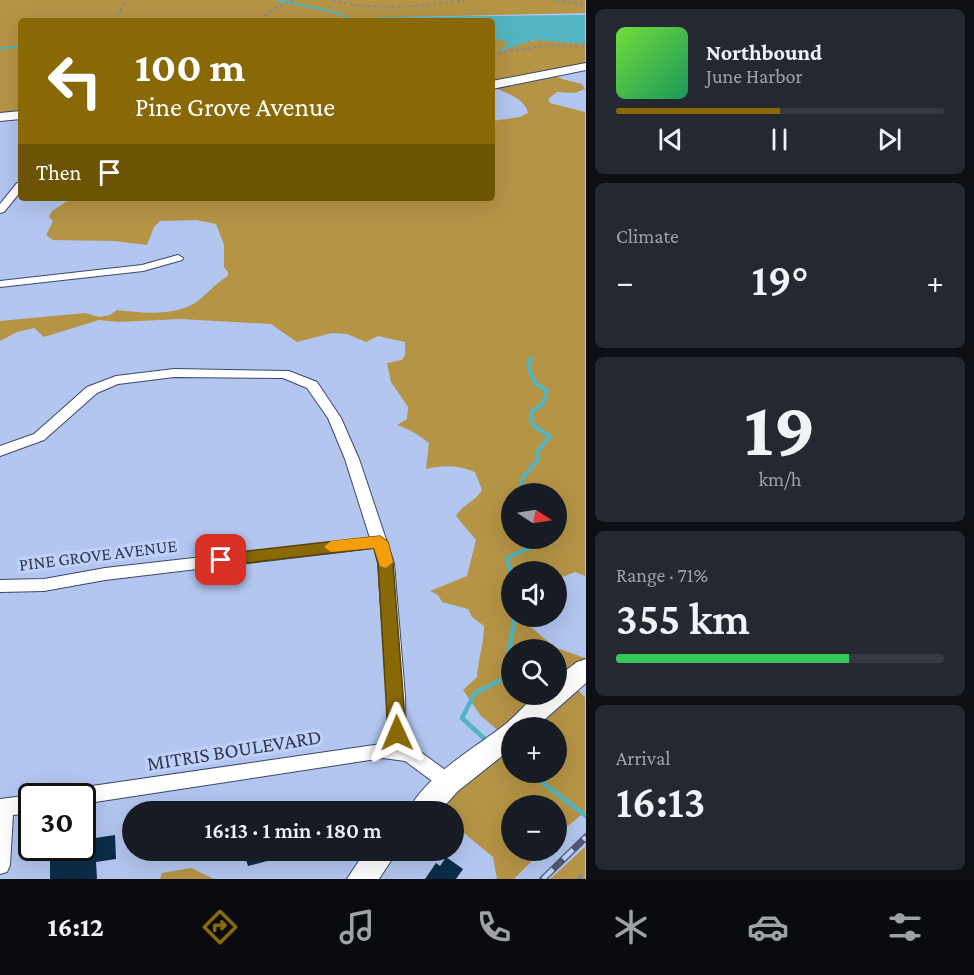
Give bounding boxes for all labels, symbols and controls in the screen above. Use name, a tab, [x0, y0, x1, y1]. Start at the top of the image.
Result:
text: Northbound	[706, 40, 822, 65]
icon: left	[36, 42, 114, 120]
text: 100 m	[135, 43, 245, 90]
text: June Harbor	[706, 65, 803, 87]
text: Pine Grove Avenue	[135, 92, 335, 122]
icon: previous	[654, 123, 687, 156]
icon: pause	[763, 123, 796, 156]
icon: next	[873, 123, 906, 156]
icon: arrive	[93, 156, 126, 189]
text: Then	[36, 160, 81, 185]
text: Climate	[616, 225, 679, 247]
text: 19°	[752, 255, 808, 305]
text: −	[616, 263, 633, 300]
text: +	[927, 263, 944, 300]
text: 19	[744, 385, 816, 472]
text: km/h	[758, 468, 802, 490]
north arrow	[501, 483, 567, 549]
map controls	[501, 483, 567, 861]
pin	[195, 534, 246, 585]
street label: PINE GROVE AVENUE	[18, 535, 178, 575]
icon: arrive	[204, 543, 237, 576]
button: sound	[501, 561, 567, 627]
text: Range · 71%	[616, 564, 708, 586]
text: 355 km	[616, 594, 750, 644]
button: search	[501, 639, 567, 705]
position arrow	[365, 701, 429, 765]
button: +	[501, 717, 567, 783]
street label: MITRIS BOULEVARD	[145, 724, 323, 776]
text: Arrival	[616, 747, 670, 769]
text: 16:13	[616, 777, 706, 827]
speed limit sign: 30	[18, 783, 96, 861]
button: −	[501, 795, 567, 861]
text: 16:13 · 1 min · 180 m	[204, 818, 382, 843]
icon: directions	[199, 906, 241, 948]
icon: music	[336, 906, 378, 948]
icon: phone	[473, 906, 515, 948]
icon: climate	[610, 906, 652, 948]
icon: car	[747, 906, 789, 948]
icon: filters	[884, 906, 926, 948]
text: 16:12	[48, 912, 104, 942]

